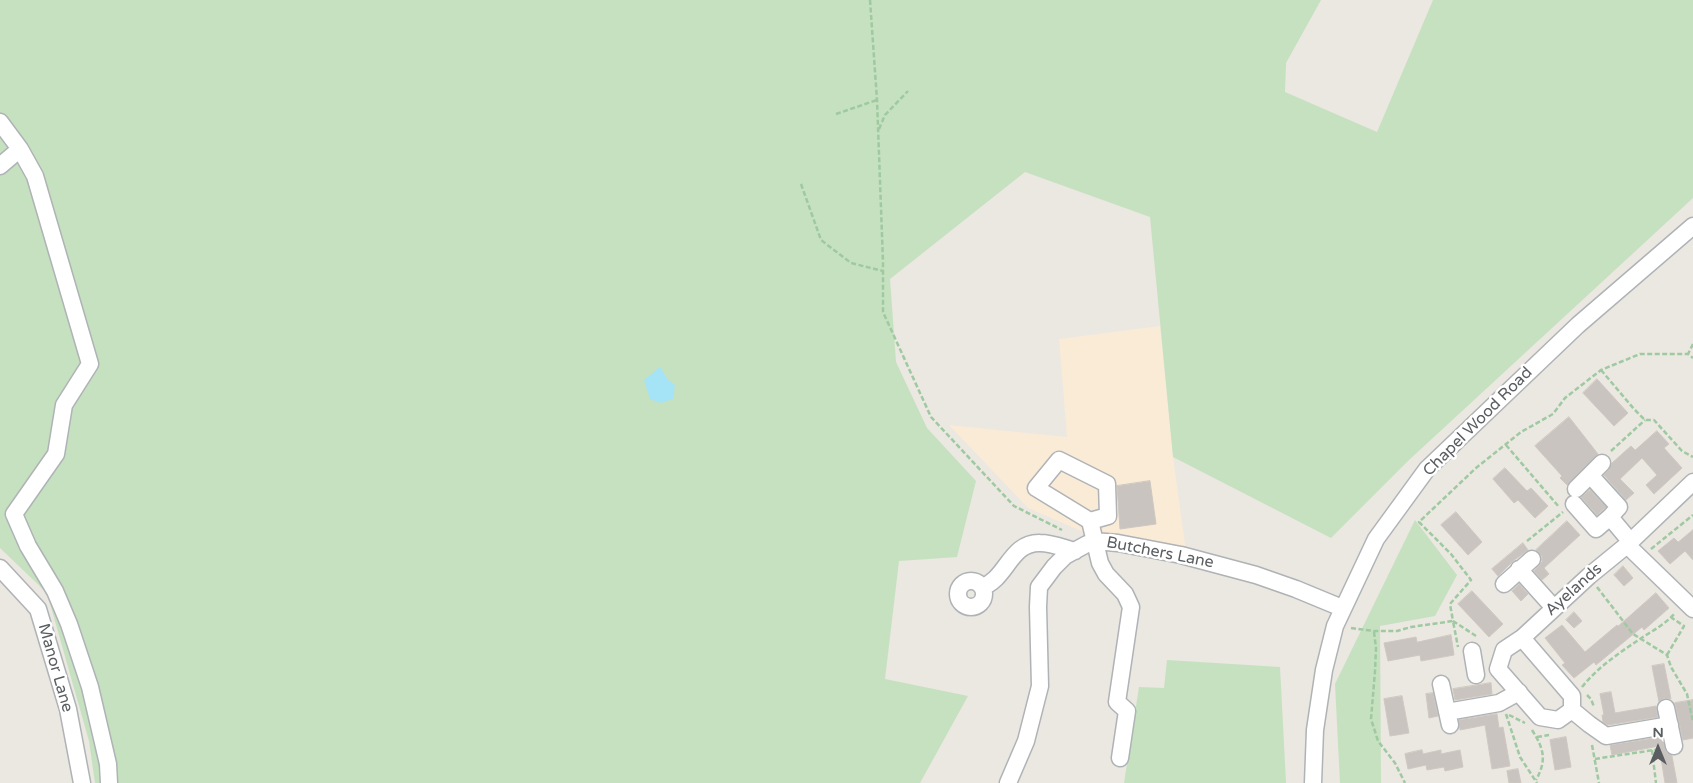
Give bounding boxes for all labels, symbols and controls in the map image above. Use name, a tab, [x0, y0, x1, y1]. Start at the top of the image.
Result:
street label: Chapel Wood Road	[1419, 363, 1537, 481]
street label: Butchers Lane	[1105, 533, 1215, 573]
street label: Ayelands	[1542, 560, 1606, 620]
street label: Manor Lane	[33, 622, 77, 714]
north arrow	[1633, 723, 1683, 773]
text: N	[1652, 724, 1664, 741]

